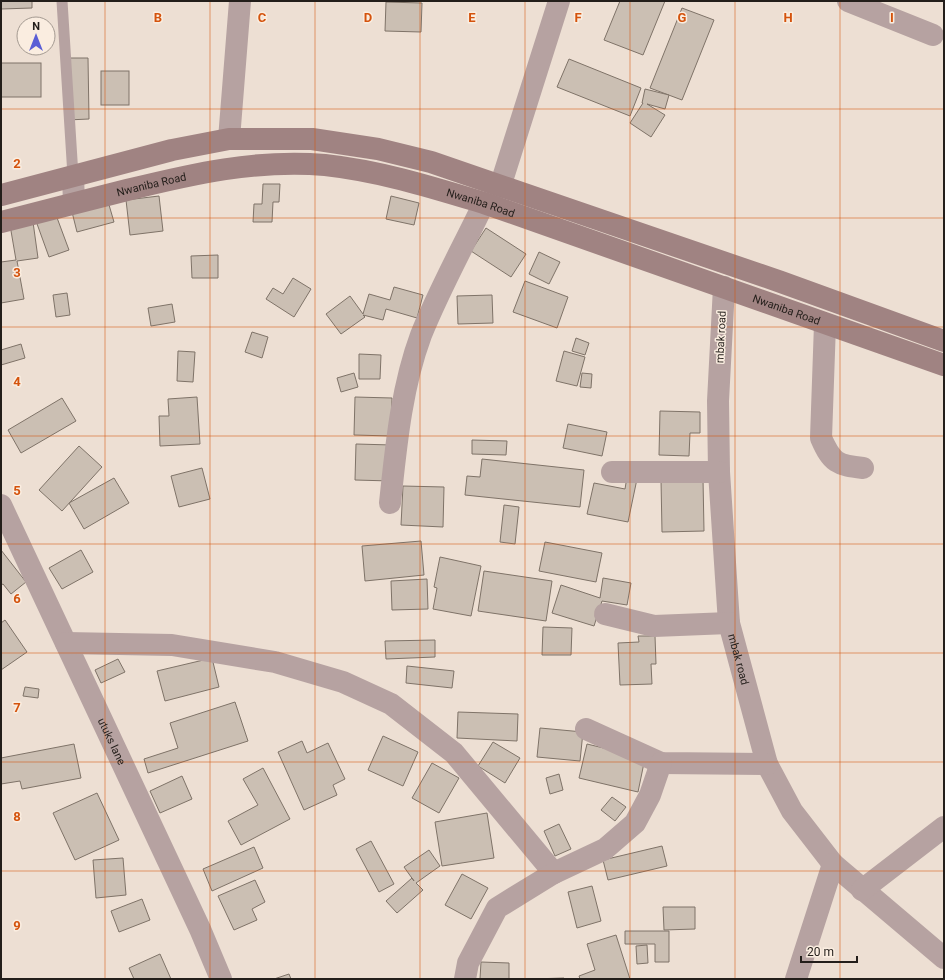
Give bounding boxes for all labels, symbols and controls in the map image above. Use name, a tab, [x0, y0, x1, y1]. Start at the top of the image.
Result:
text: B	[154, 10, 162, 25]
text: C	[258, 10, 267, 25]
text: D	[364, 10, 372, 25]
text: E	[468, 10, 476, 25]
text: F	[574, 10, 582, 25]
text: G	[678, 10, 687, 25]
text: H	[783, 10, 793, 25]
text: I	[890, 10, 894, 25]
north arrow	[16, 16, 56, 56]
text: N	[32, 20, 40, 33]
text: 2	[13, 156, 21, 171]
street label: Nwaniba Road	[115, 170, 187, 199]
street label: Nwaniba Road	[445, 186, 517, 220]
text: 3	[13, 265, 21, 280]
street label: Nwaniba Road	[751, 292, 822, 327]
street label: mbak road	[713, 311, 729, 363]
text: 4	[13, 374, 21, 389]
text: 5	[13, 483, 21, 498]
text: 6	[13, 591, 21, 606]
street label: mbak road	[726, 632, 752, 686]
text: 7	[13, 700, 21, 715]
street label: utuks lane	[95, 716, 129, 767]
text: 8	[13, 809, 21, 824]
text: 9	[13, 918, 21, 933]
scale bar	[801, 938, 857, 964]
text: 20 m	[807, 945, 834, 959]

